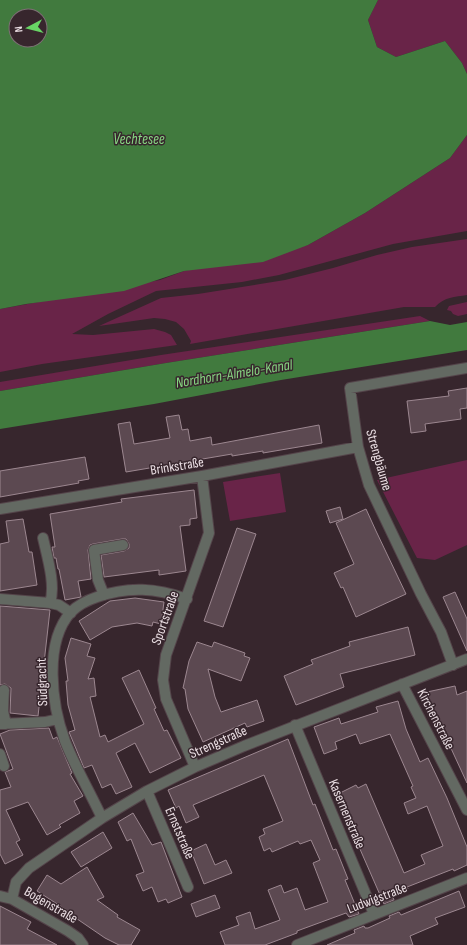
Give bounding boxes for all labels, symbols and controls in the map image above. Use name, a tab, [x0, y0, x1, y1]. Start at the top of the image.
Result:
north arrow	[8, 8, 48, 48]
text: N	[12, 25, 25, 33]
water label: Vechtesee	[113, 130, 165, 149]
water label: Nordhorn-Almelo-Kanal	[174, 355, 295, 393]
street label: Strengbäume	[362, 427, 396, 493]
street label: Brinkstraße	[149, 453, 205, 479]
street label: Sportstraße	[147, 589, 183, 647]
street label: Südgracht	[33, 658, 51, 706]
street label: Kirchenstraße	[413, 686, 459, 752]
street label: Strengstraße	[187, 722, 249, 762]
street label: Kasernenstraße	[325, 777, 369, 851]
street label: Ernststraße	[161, 804, 199, 862]
street label: Ludwigstraße	[345, 879, 409, 917]
street label: Bogenstraße	[21, 883, 81, 927]

